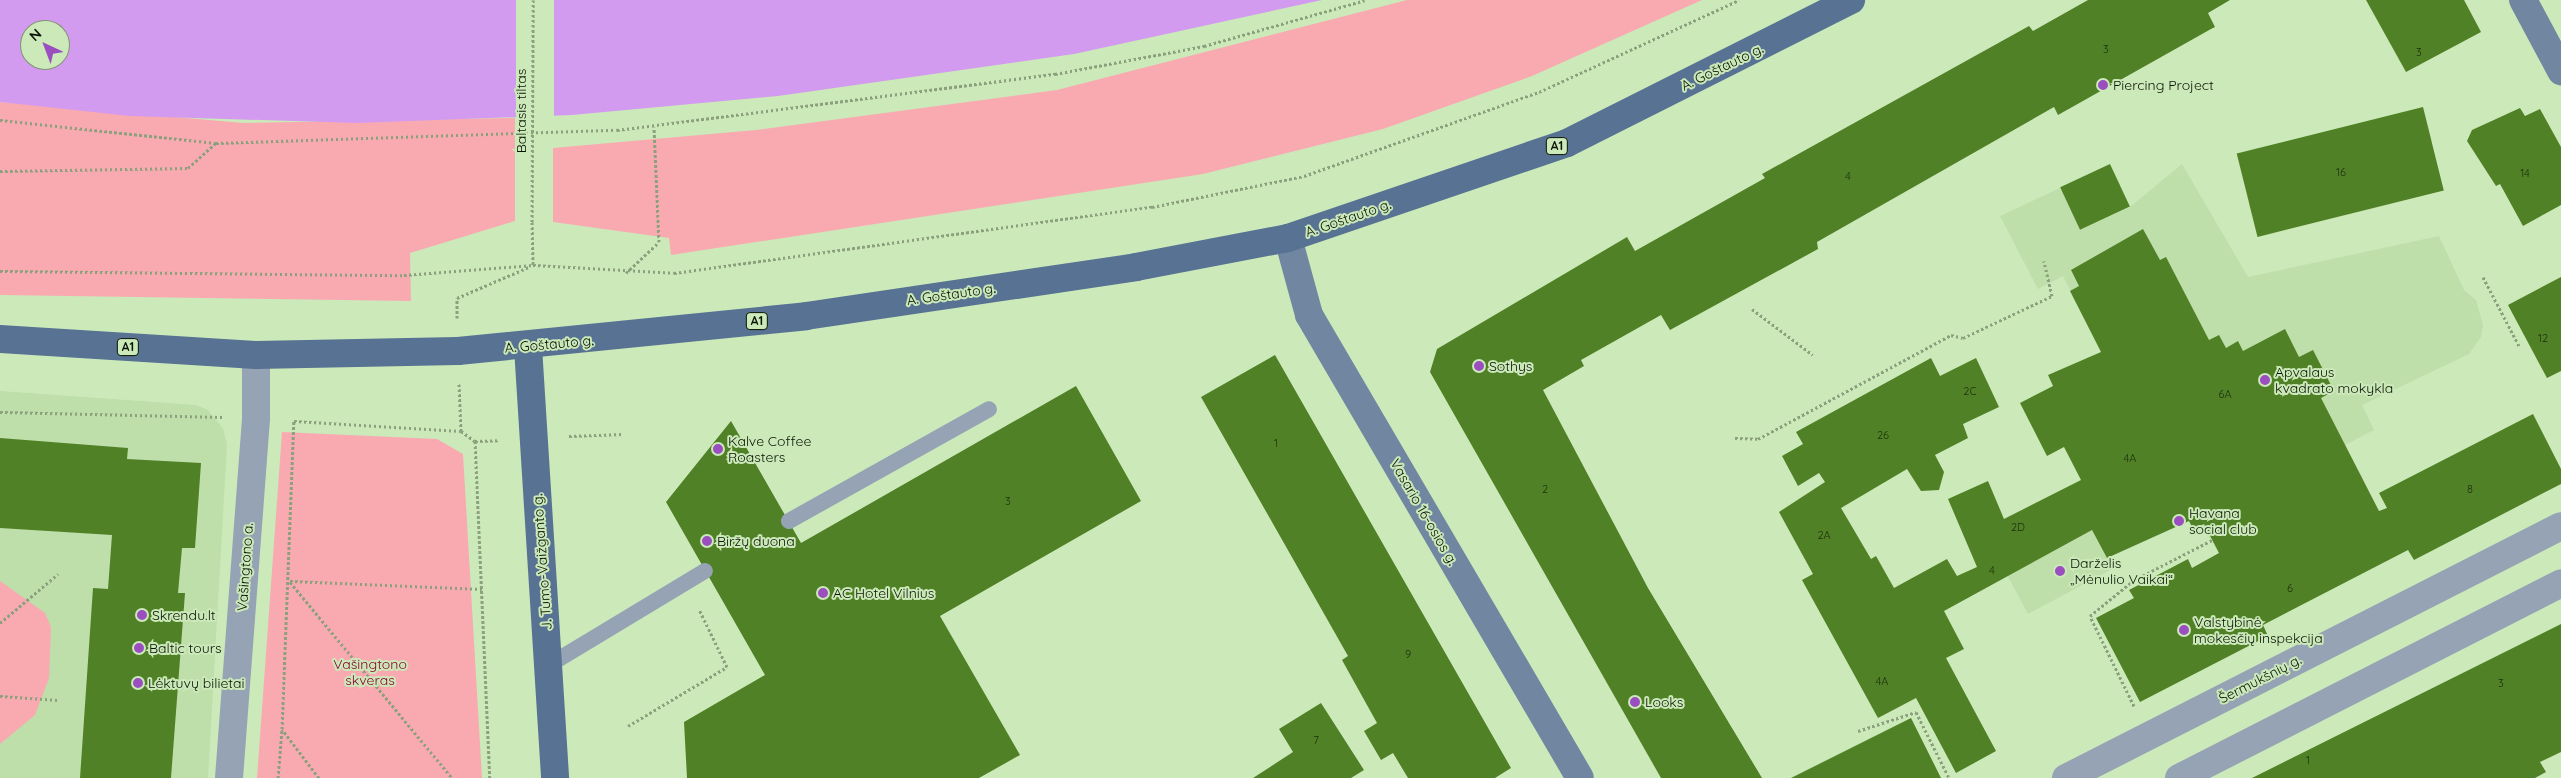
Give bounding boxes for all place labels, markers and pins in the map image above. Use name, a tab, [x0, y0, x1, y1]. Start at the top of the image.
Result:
place label: Piercing Project	[2113, 77, 2214, 93]
marker: Piercing Project	[2097, 79, 2109, 91]
place label: Sothys	[1489, 358, 1532, 374]
marker: Sothys	[1473, 360, 1485, 372]
place label: Apvalaus kvadrato mokykla	[2275, 364, 2393, 397]
marker: Apvalaus kvadrato mokykla	[2259, 374, 2271, 386]
place label: Kalve Coffee Roasters	[728, 433, 811, 466]
marker: Kalve Coffee Roasters	[712, 443, 724, 455]
place label: Havana social club	[2189, 505, 2257, 538]
marker: Havana social club	[2173, 515, 2185, 527]
place label: Biržų duona	[717, 533, 795, 549]
marker: Biržų duona	[701, 535, 713, 547]
place label: Darželis „Mėnulio Vaikai“	[2070, 555, 2173, 588]
marker: Darželis „Mėnulio Vaikai“	[2054, 565, 2066, 577]
place label: AC Hotel Vilnius	[833, 585, 934, 601]
marker: AC Hotel Vilnius	[817, 587, 829, 599]
place label: Skrendu.lt	[152, 607, 216, 623]
marker: Skrendu.lt	[136, 609, 148, 621]
place label: Valstybinė mokesčių inspekcija	[2194, 614, 2323, 646]
marker: Valstybinė mokesčių inspekcija	[2178, 624, 2190, 636]
place label: Baltic tours	[149, 640, 222, 656]
marker: Baltic tours	[133, 642, 145, 654]
place label: Lėktuvų bilietai	[148, 675, 245, 691]
marker: Lėktuvų bilietai	[132, 677, 144, 689]
place label: Looks	[1645, 694, 1683, 710]
marker: Looks	[1629, 696, 1641, 708]

